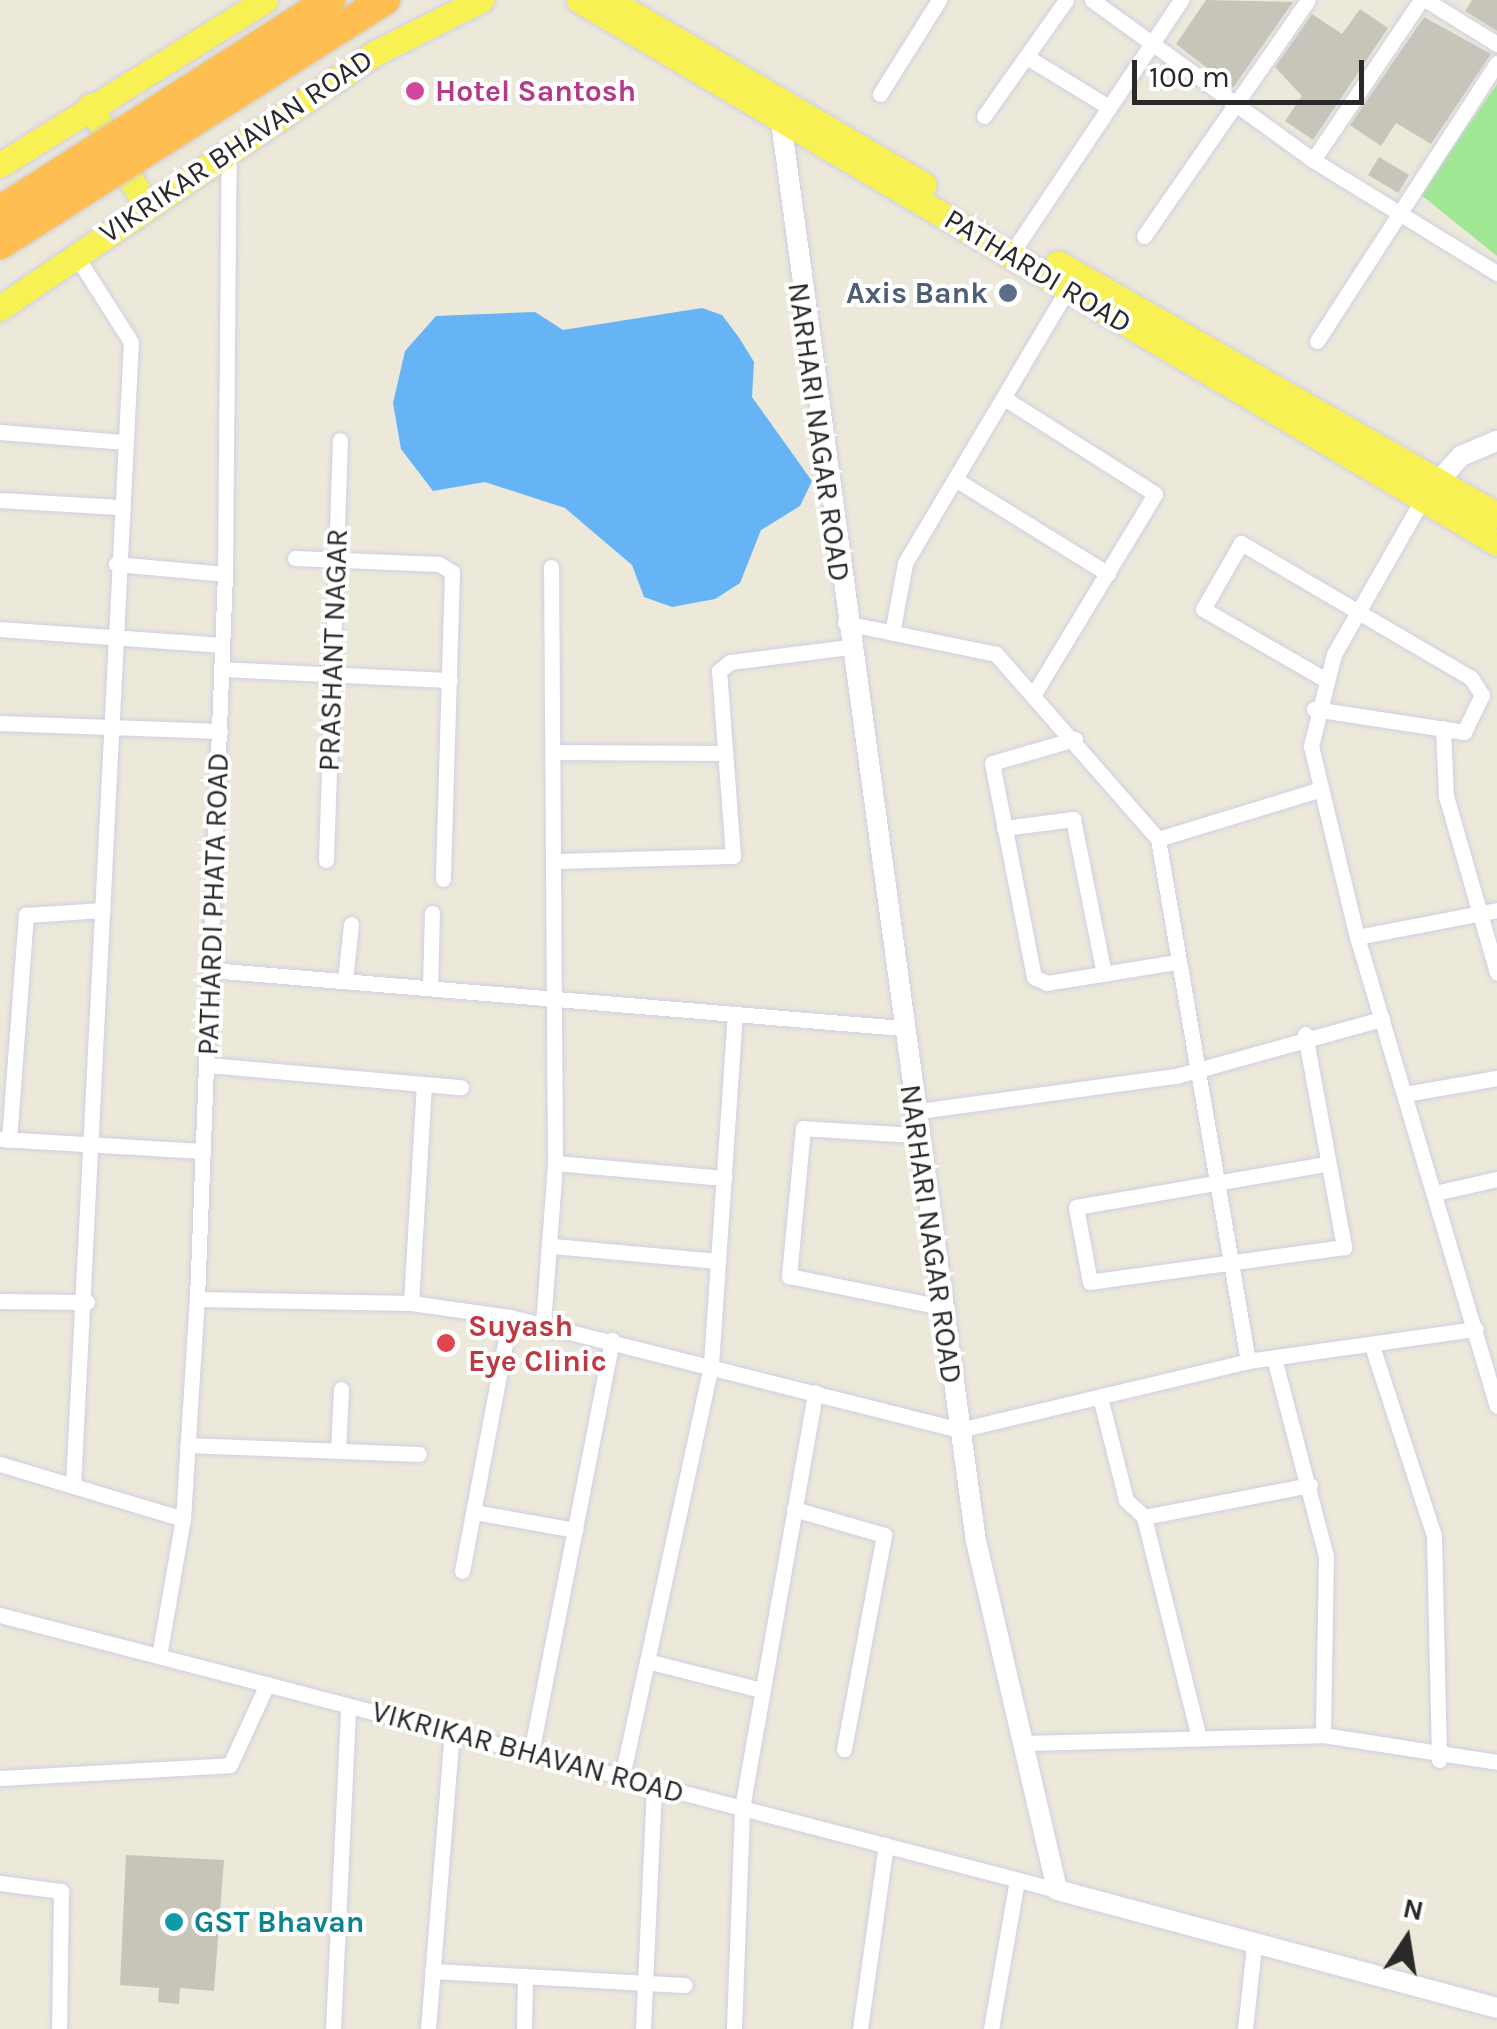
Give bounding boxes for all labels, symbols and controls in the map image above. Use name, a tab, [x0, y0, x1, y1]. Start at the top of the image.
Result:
scale bar	[1137, 40, 1370, 102]
street label: VIKRIKAR BHAVAN ROAD	[93, 41, 379, 251]
text: 100 m	[1149, 59, 1230, 95]
place label: Hotel Santosh	[435, 73, 636, 109]
marker: Hotel Santosh	[404, 80, 426, 102]
street label: PATHARDI ROAD	[938, 201, 1138, 341]
place label: Axis Bank	[846, 275, 988, 311]
street label: NARHARI NAGAR ROAD	[780, 280, 858, 584]
marker: Axis Bank	[997, 282, 1019, 304]
street label: PRASHANT NAGAR	[311, 528, 355, 772]
street label: PATHARDI PHATA ROAD	[190, 752, 236, 1056]
street label: NARHARI NAGAR ROAD	[892, 1082, 970, 1386]
place label: Suyash Eye Clinic	[468, 1308, 607, 1378]
marker: Suyash Eye Clinic	[433, 1330, 459, 1356]
street label: VIKRIKAR BHAVAN ROAD	[368, 1693, 688, 1811]
north arrow	[1357, 1889, 1457, 1989]
text: N	[1400, 1891, 1427, 1927]
place label: GST Bhavan	[194, 1904, 364, 1940]
marker: GST Bhavan	[163, 1911, 185, 1933]

